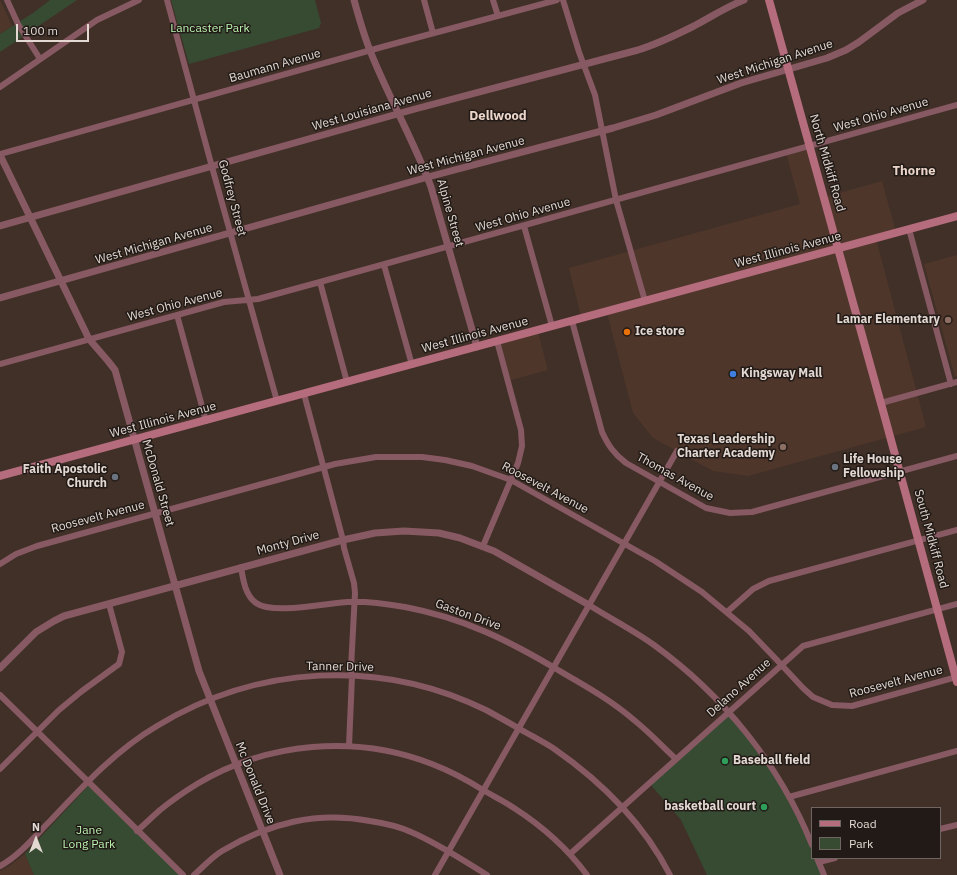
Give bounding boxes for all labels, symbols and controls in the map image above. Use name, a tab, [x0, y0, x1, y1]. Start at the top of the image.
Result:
scale bar	[18, 16, 91, 42]
park label: Lancaster Park	[170, 22, 250, 36]
text: 100 m	[23, 23, 58, 38]
street label: West Michigan Avenue	[715, 36, 835, 88]
street label: Baumann Avenue	[228, 46, 322, 86]
street label: West Louisiana Avenue	[311, 86, 433, 134]
street label: West Ohio Avenue	[832, 95, 930, 135]
district label: Dellwood	[469, 108, 527, 124]
street label: North Midkiff Road	[806, 113, 848, 213]
street label: West Michigan Avenue	[406, 133, 526, 179]
street label: Godfrey Street	[215, 158, 249, 238]
district label: Thorne	[893, 163, 935, 179]
street label: Alpine Street	[433, 177, 467, 249]
street label: West Ohio Avenue	[474, 195, 572, 235]
street label: West Michigan Avenue	[94, 220, 214, 268]
street label: West Illinois Avenue	[733, 229, 843, 271]
street label: West Ohio Avenue	[126, 285, 224, 325]
place label: Lamar Elementary	[836, 313, 940, 327]
street label: West Illinois Avenue	[420, 314, 530, 356]
marker: Lamar Elementary	[943, 315, 953, 325]
place label: Ice store	[635, 325, 685, 339]
marker: Ice store	[622, 327, 632, 337]
place label: Kingsway Mall	[741, 367, 822, 381]
marker: Kingsway Mall	[728, 369, 738, 379]
street label: West Illinois Avenue	[108, 399, 218, 441]
place label: Texas Leadership Charter Academy	[677, 433, 775, 461]
street label: McDonald Street	[139, 438, 177, 528]
marker: Texas Leadership Charter Academy	[778, 442, 788, 452]
street label: Thomas Avenue	[634, 450, 716, 504]
place label: Life House Fellowship	[843, 453, 904, 481]
street label: Roosevelt Avenue	[499, 459, 591, 517]
marker: Life House Fellowship	[830, 462, 840, 472]
place label: Faith Apostolic Church	[23, 463, 107, 491]
marker: Faith Apostolic Church	[110, 472, 120, 482]
street label: South Midkiff Road	[911, 488, 951, 590]
street label: Roosevelt Avenue	[50, 498, 146, 536]
street label: Monty Drive	[255, 528, 321, 558]
street label: Gaston Drive	[433, 596, 503, 634]
street label: Delano Avenue	[704, 656, 774, 720]
street label: Tanner Drive	[306, 659, 374, 675]
street label: Roosevelt Avenue	[848, 663, 944, 701]
street label: Mc Donald Drive	[232, 740, 278, 826]
place label: Baseball field	[733, 754, 810, 768]
marker: Baseball field	[720, 756, 730, 766]
place label: basketball court	[664, 800, 756, 814]
marker: basketball court	[759, 802, 769, 812]
legend	[811, 807, 941, 859]
text: Road	[849, 816, 877, 831]
north arrow	[16, 819, 56, 859]
text: N	[32, 820, 40, 834]
park label: Jane Long Park	[63, 824, 115, 852]
text: Park	[849, 836, 873, 851]

